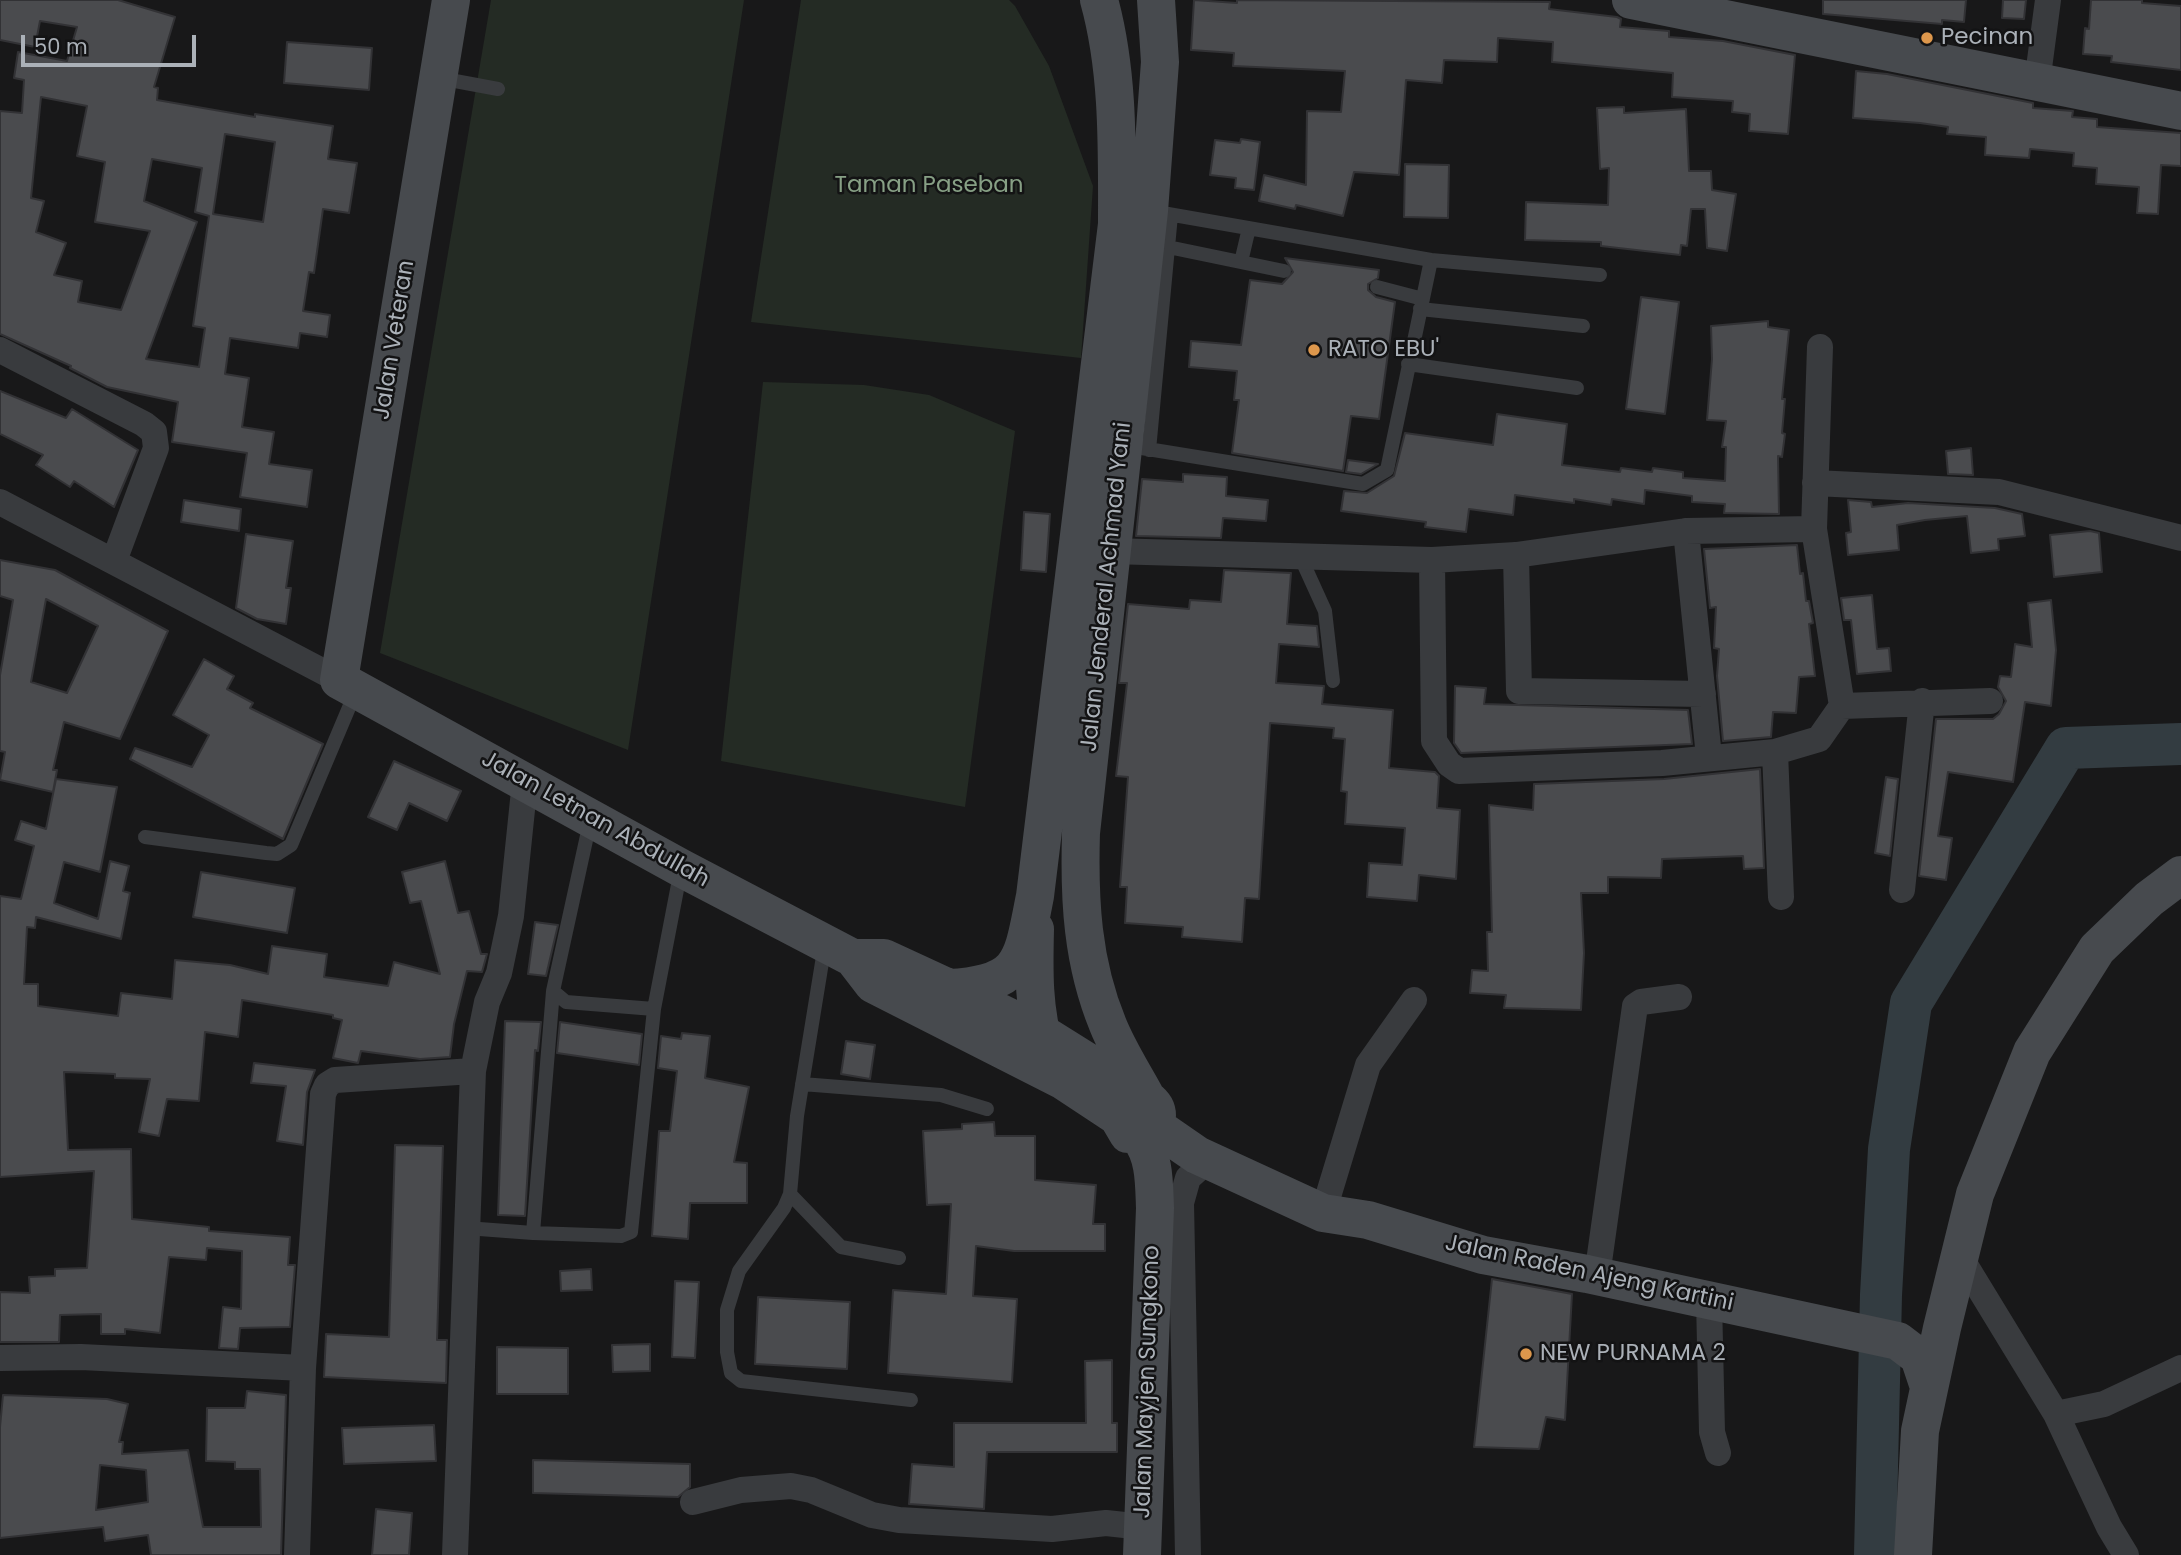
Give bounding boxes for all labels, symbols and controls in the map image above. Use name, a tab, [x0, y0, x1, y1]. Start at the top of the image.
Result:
scale bar	[24, 21, 200, 65]
place label: Pecinan	[1941, 24, 2033, 52]
marker: Pecinan	[1919, 30, 1935, 46]
text: 50 m	[34, 32, 88, 61]
park label: Taman Paseban	[834, 172, 1024, 200]
street label: Jalan Veteran	[369, 258, 421, 422]
place label: RATO EBU'	[1328, 336, 1439, 364]
marker: RATO EBU'	[1306, 342, 1322, 358]
street label: Jalan Jenderal Achmad Yani	[1076, 421, 1138, 753]
street label: Jalan Letnan Abdullah	[476, 746, 714, 894]
street label: Jalan Raden Ajeng Kartini	[1442, 1230, 1736, 1318]
street label: Jalan Mayjen Sungkono	[1129, 1245, 1167, 1519]
place label: NEW PURNAMA 2	[1540, 1340, 1726, 1368]
marker: NEW PURNAMA 2	[1518, 1346, 1534, 1362]

